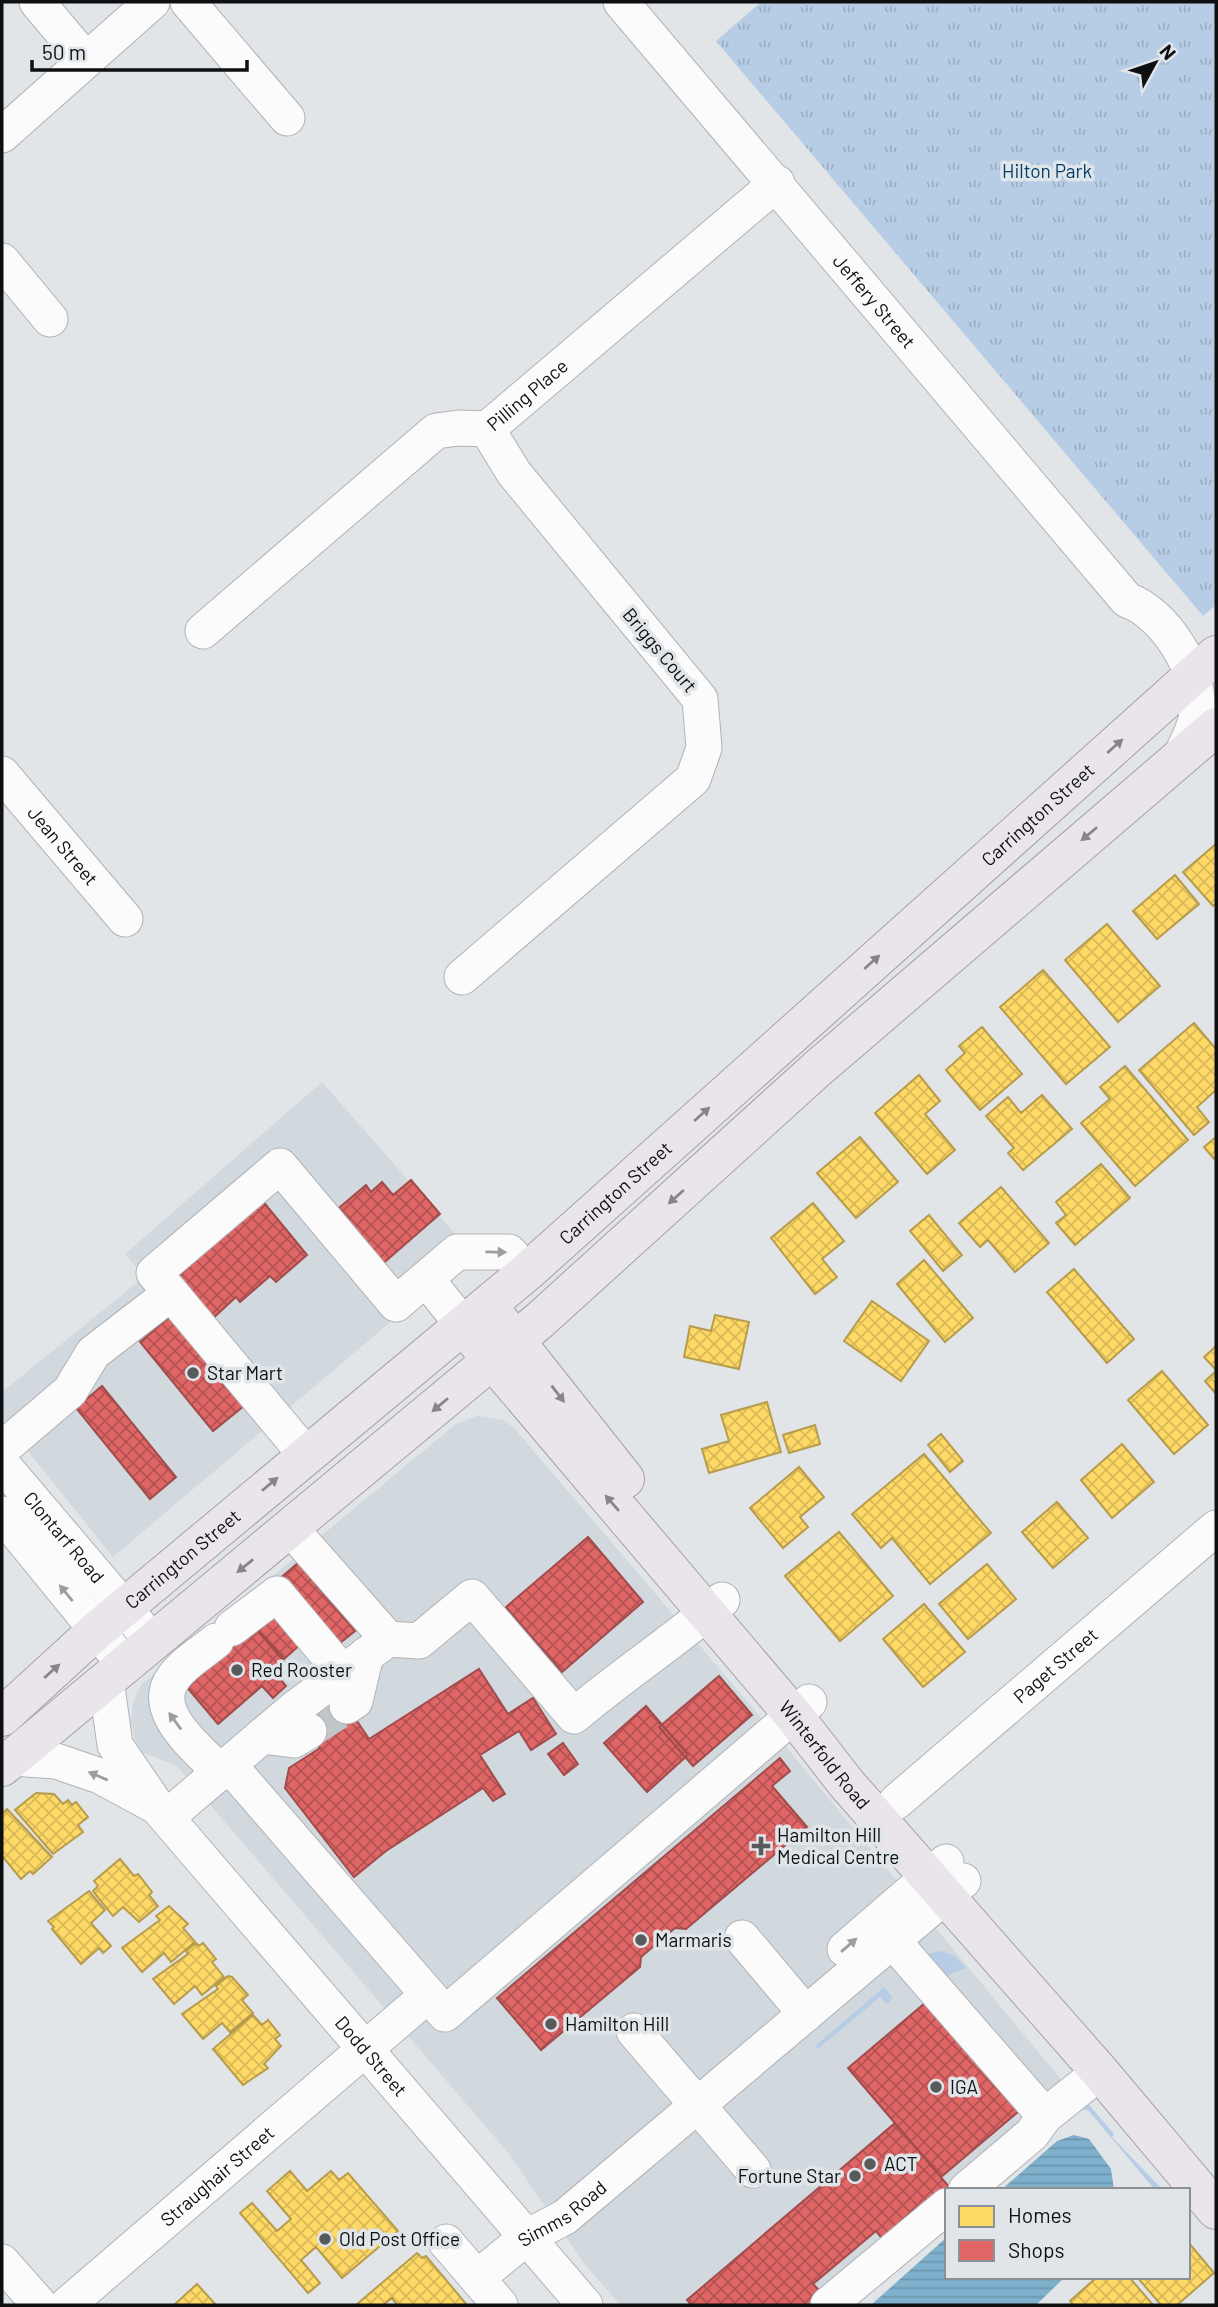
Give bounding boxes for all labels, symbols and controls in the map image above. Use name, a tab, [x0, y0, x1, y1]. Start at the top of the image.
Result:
scale bar	[32, 28, 247, 72]
north arrow	[1120, 28, 1190, 98]
text: 50 m	[42, 39, 86, 64]
text: N	[1156, 40, 1181, 64]
park label: Hilton Park	[1002, 159, 1092, 182]
street label: Jeffery Street	[828, 249, 921, 353]
street label: Pilling Place	[482, 354, 572, 435]
street label: Briggs Court	[618, 603, 702, 697]
one-way arrow	[1106, 738, 1124, 754]
street label: Carrington Street	[976, 758, 1098, 871]
street label: Jean Street	[23, 801, 103, 890]
one-way arrow	[1080, 826, 1098, 842]
one-way arrow	[863, 954, 881, 970]
one-way arrow	[693, 1106, 711, 1122]
street label: Carrington Street	[554, 1136, 676, 1249]
one-way arrow	[668, 1189, 685, 1205]
one-way arrow	[485, 1246, 507, 1257]
place label: Star Mart	[207, 1361, 283, 1384]
marker: Star Mart	[185, 1365, 201, 1381]
one-way arrow	[550, 1385, 564, 1403]
one-way arrow	[431, 1397, 448, 1412]
one-way arrow	[262, 1477, 279, 1492]
street label: Clontarf Road	[19, 1486, 110, 1587]
one-way arrow	[604, 1494, 620, 1512]
street label: Carrington Street	[120, 1504, 245, 1613]
one-way arrow	[237, 1558, 255, 1573]
one-way arrow	[58, 1585, 73, 1603]
street label: Paget Street	[1008, 1623, 1102, 1708]
place label: Red Rooster	[251, 1658, 352, 1681]
marker: Red Rooster	[229, 1662, 245, 1678]
one-way arrow	[43, 1663, 60, 1679]
street label: Winterfold Road	[775, 1695, 875, 1813]
one-way arrow	[168, 1712, 182, 1730]
one-way arrow	[87, 1771, 108, 1782]
place label: Hamilton Hill Medical Centre	[777, 1823, 899, 1868]
marker: Hamilton Hill Medical Centre	[751, 1836, 771, 1856]
place label: Marmaris	[655, 1928, 732, 1951]
marker: Marmaris	[633, 1932, 649, 1948]
one-way arrow	[840, 1937, 858, 1953]
street label: Dodd Street	[331, 2011, 412, 2101]
place label: Hamilton Hill	[565, 2012, 669, 2035]
marker: Hamilton Hill	[543, 2016, 559, 2032]
place label: IGA	[950, 2075, 978, 2098]
marker: IGA	[928, 2079, 944, 2095]
street label: Straughair Street	[155, 2120, 278, 2231]
place label: ACT	[884, 2152, 917, 2175]
marker: ACT	[862, 2156, 878, 2172]
place label: Fortune Star	[738, 2164, 841, 2187]
marker: Fortune Star	[847, 2168, 863, 2184]
street label: Simms Road	[513, 2175, 611, 2251]
legend	[945, 2188, 1190, 2279]
text: Homes	[1008, 2202, 1072, 2227]
place label: Old Post Office	[339, 2227, 460, 2250]
marker: Old Post Office	[317, 2231, 333, 2247]
text: Shops	[1008, 2237, 1065, 2262]

